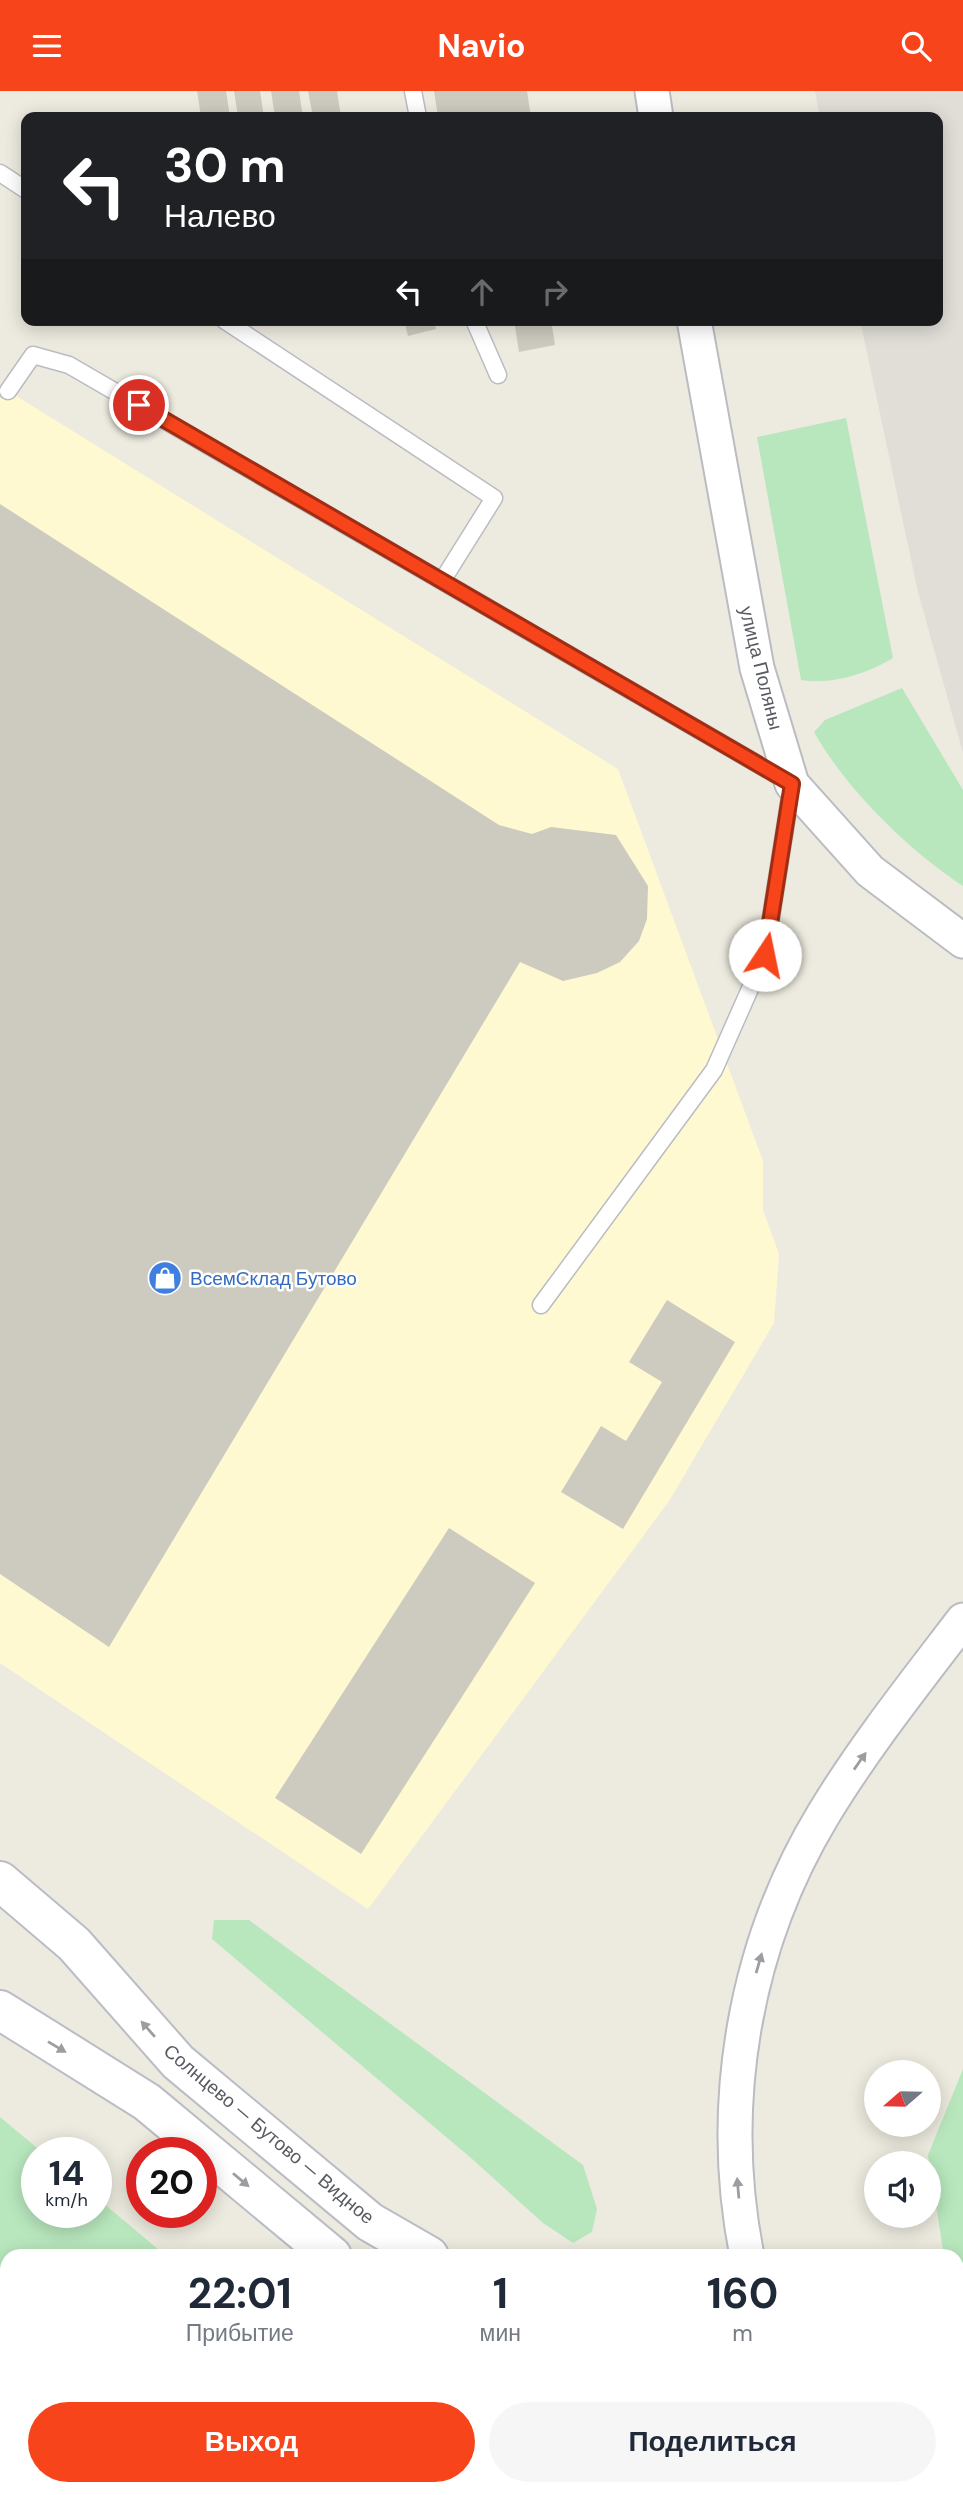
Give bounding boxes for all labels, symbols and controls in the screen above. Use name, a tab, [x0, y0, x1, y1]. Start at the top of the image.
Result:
text: Navio	[438, 25, 525, 67]
icon: menu	[28, 27, 66, 65]
icon: search	[897, 27, 935, 65]
text: 30 m	[164, 133, 286, 197]
icon: left	[49, 140, 140, 231]
text: Налево	[164, 195, 276, 237]
icon: left	[390, 273, 428, 311]
icon: ahead	[463, 273, 501, 311]
icon: right	[536, 273, 574, 311]
pin	[109, 375, 169, 435]
icon: arrive	[120, 386, 158, 424]
street label: улица Поляны	[734, 604, 788, 732]
position arrow	[728, 918, 802, 992]
shop icon: ВсемСклад Бутово	[146, 1259, 184, 1297]
place label: ВсемСклад Бутово	[190, 1266, 357, 1291]
one-way arrow	[853, 1752, 867, 1770]
one-way arrow	[754, 1952, 765, 1974]
one-way arrow	[141, 2020, 156, 2037]
street label: Солнцево — Бутово — Видное	[158, 2038, 380, 2230]
one-way arrow	[47, 2041, 66, 2054]
north arrow	[864, 2060, 942, 2137]
map controls	[864, 2060, 941, 2228]
speed limit sign: 20	[126, 2137, 217, 2228]
text: 14	[49, 2150, 84, 2196]
button: sound	[864, 2151, 941, 2228]
one-way arrow	[232, 2172, 250, 2188]
one-way arrow	[732, 2177, 743, 2199]
text: km/h	[45, 2188, 88, 2212]
text: 22:01	[188, 2266, 292, 2321]
text: 1	[493, 2266, 508, 2321]
text: 160	[707, 2266, 778, 2321]
text: Прибытие	[186, 2318, 294, 2348]
text: мин	[480, 2318, 521, 2348]
text: m	[732, 2318, 753, 2348]
button: Выход	[28, 2402, 475, 2482]
button: Поделиться	[489, 2402, 936, 2482]

